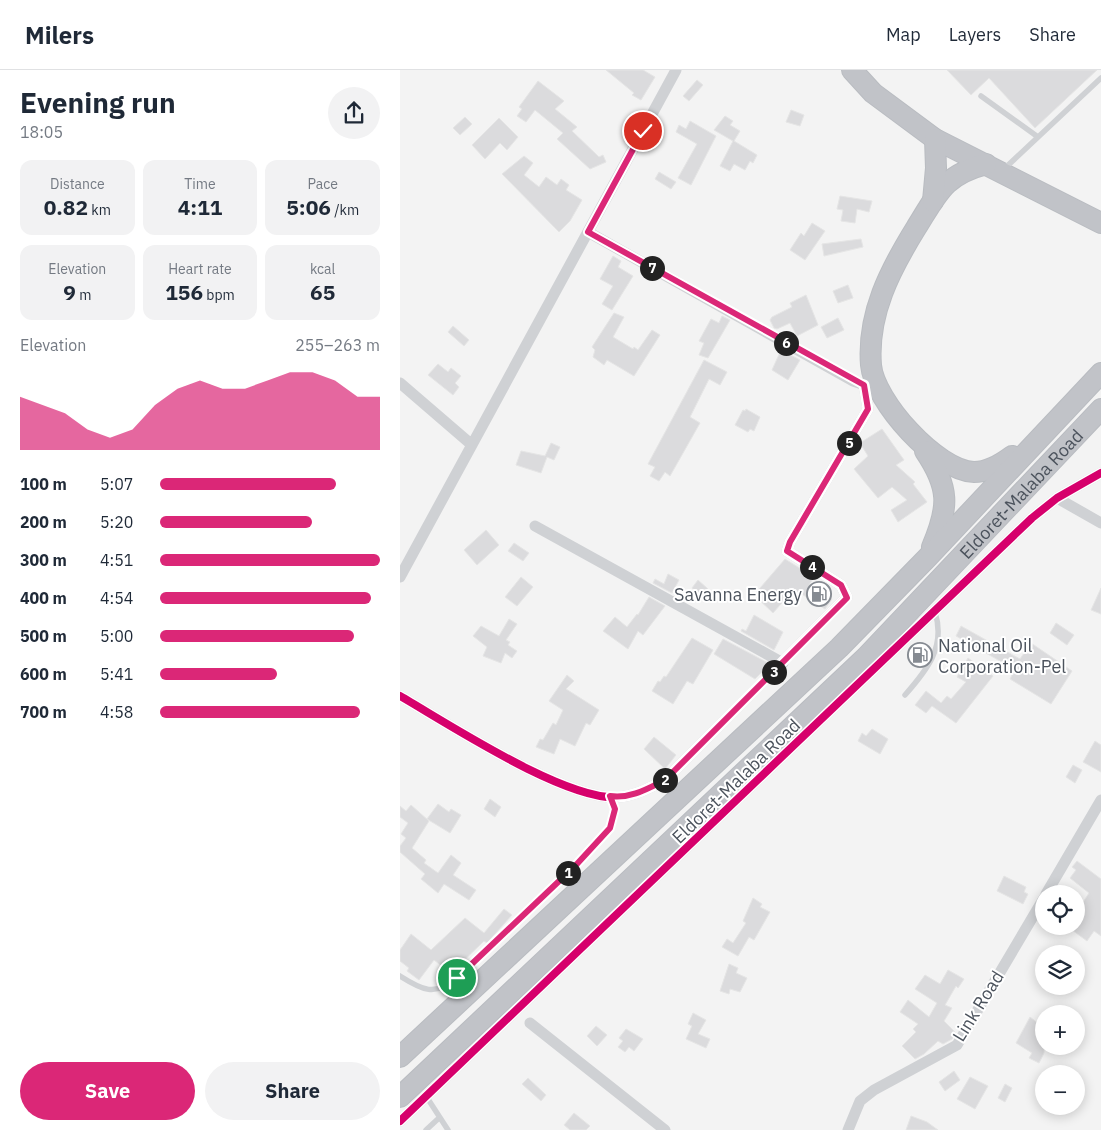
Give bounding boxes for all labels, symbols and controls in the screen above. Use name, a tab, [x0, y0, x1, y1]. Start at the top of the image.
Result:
text: Milers	[25, 19, 94, 51]
text: Map	[886, 23, 921, 46]
text: Layers	[949, 23, 1001, 46]
text: Share	[1029, 23, 1076, 46]
text: Evening run	[20, 84, 176, 121]
button: share	[328, 87, 380, 139]
pin	[622, 110, 664, 152]
icon: check	[629, 117, 657, 145]
text: 18:05	[20, 122, 63, 142]
text: Distance	[50, 175, 105, 193]
text: Time	[184, 175, 216, 193]
text: Pace	[307, 175, 338, 193]
text: 0.82	[44, 193, 88, 221]
text: 4:11	[178, 193, 222, 221]
text: 5:06	[286, 193, 331, 221]
text: km	[88, 201, 111, 219]
text: /km	[331, 201, 359, 219]
pin: 7	[640, 256, 664, 280]
text: 7	[648, 259, 657, 277]
text: Elevation	[48, 260, 106, 278]
text: Heart rate	[168, 260, 232, 278]
text: kcal	[310, 260, 335, 278]
text: 9	[63, 278, 76, 306]
text: 156	[165, 278, 203, 306]
text: 65	[310, 278, 335, 306]
text: m	[76, 286, 91, 304]
text: bpm	[203, 286, 235, 304]
pin: 6	[774, 330, 798, 356]
text: 6	[782, 334, 791, 352]
text: Elevation	[20, 335, 86, 355]
text: 255–263 m	[295, 335, 380, 355]
street label: Eldoret-Malaba Road	[954, 424, 1088, 563]
pin: 5	[836, 430, 862, 456]
text: 5	[845, 434, 854, 452]
text: 100 m	[20, 474, 67, 494]
text: 5:07	[100, 474, 133, 494]
text: 200 m	[20, 512, 67, 532]
text: 5:20	[100, 512, 133, 532]
text: 300 m	[20, 550, 67, 570]
text: 4:51	[100, 550, 133, 570]
pin: 4	[800, 554, 824, 580]
text: 4	[808, 558, 817, 576]
fuel station icon: Savanna Energy	[806, 581, 832, 607]
place label: Savanna Energy	[674, 583, 802, 606]
text: 400 m	[20, 588, 67, 608]
text: 4:54	[100, 588, 133, 608]
text: 500 m	[20, 626, 67, 646]
text: 5:00	[100, 626, 133, 646]
place label: National Oil Corporation-Pel	[938, 634, 1066, 678]
fuel station icon: National Oil Corporation-Pel	[907, 642, 933, 668]
pin: 3	[762, 660, 786, 684]
text: 3	[770, 663, 779, 681]
text: 600 m	[20, 664, 67, 684]
text: 5:41	[100, 664, 133, 684]
text: 700 m	[20, 702, 67, 722]
text: 4:58	[100, 702, 133, 722]
street label: Eldoret-Malaba Road	[667, 714, 805, 848]
pin: 2	[652, 768, 678, 792]
text: 2	[661, 771, 670, 789]
pin: 1	[556, 860, 580, 886]
text: 1	[564, 864, 573, 882]
map controls	[1035, 885, 1085, 1115]
button: locate	[1035, 885, 1085, 935]
button: layers	[1035, 945, 1085, 995]
pin	[436, 957, 478, 999]
icon: arrive	[443, 964, 471, 992]
street label: Link Road	[947, 966, 1009, 1046]
button: +	[1035, 1005, 1085, 1055]
button: Save	[20, 1062, 195, 1120]
button: Share	[205, 1062, 380, 1120]
button: −	[1035, 1065, 1085, 1115]

